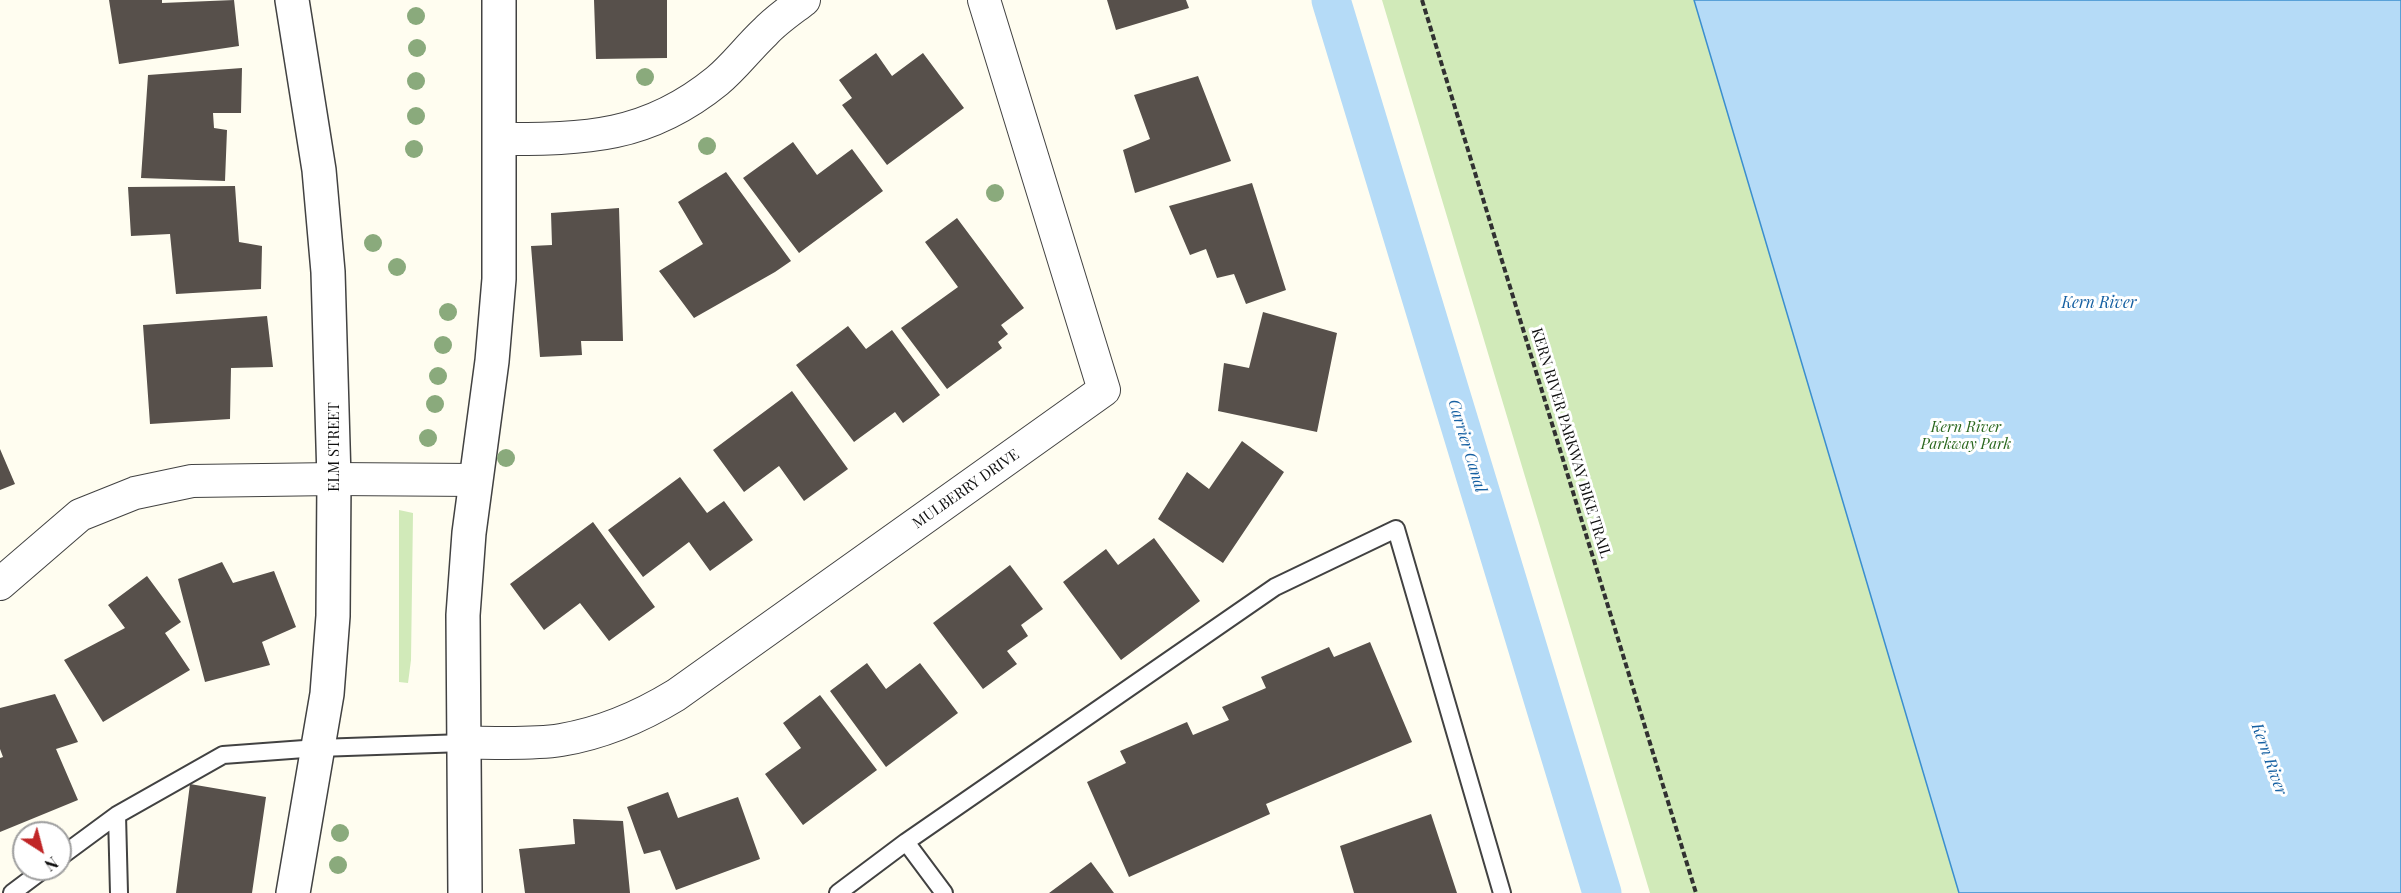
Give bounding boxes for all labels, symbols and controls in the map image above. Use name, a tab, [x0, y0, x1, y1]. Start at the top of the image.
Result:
water label: Kern River	[2061, 293, 2137, 313]
street label: KERN RIVER PARKWAY BIKE TRAIL	[1527, 326, 1615, 560]
water label: Carrier Canal	[1444, 397, 1490, 495]
street label: ELM STREET	[325, 402, 343, 492]
park label: Kern River Parkway Park	[1921, 418, 2011, 453]
street label: MULBERRY DRIVE	[909, 446, 1023, 532]
water label: Kern River	[2247, 720, 2291, 798]
north arrow	[12, 821, 72, 881]
text: N	[41, 852, 63, 876]

